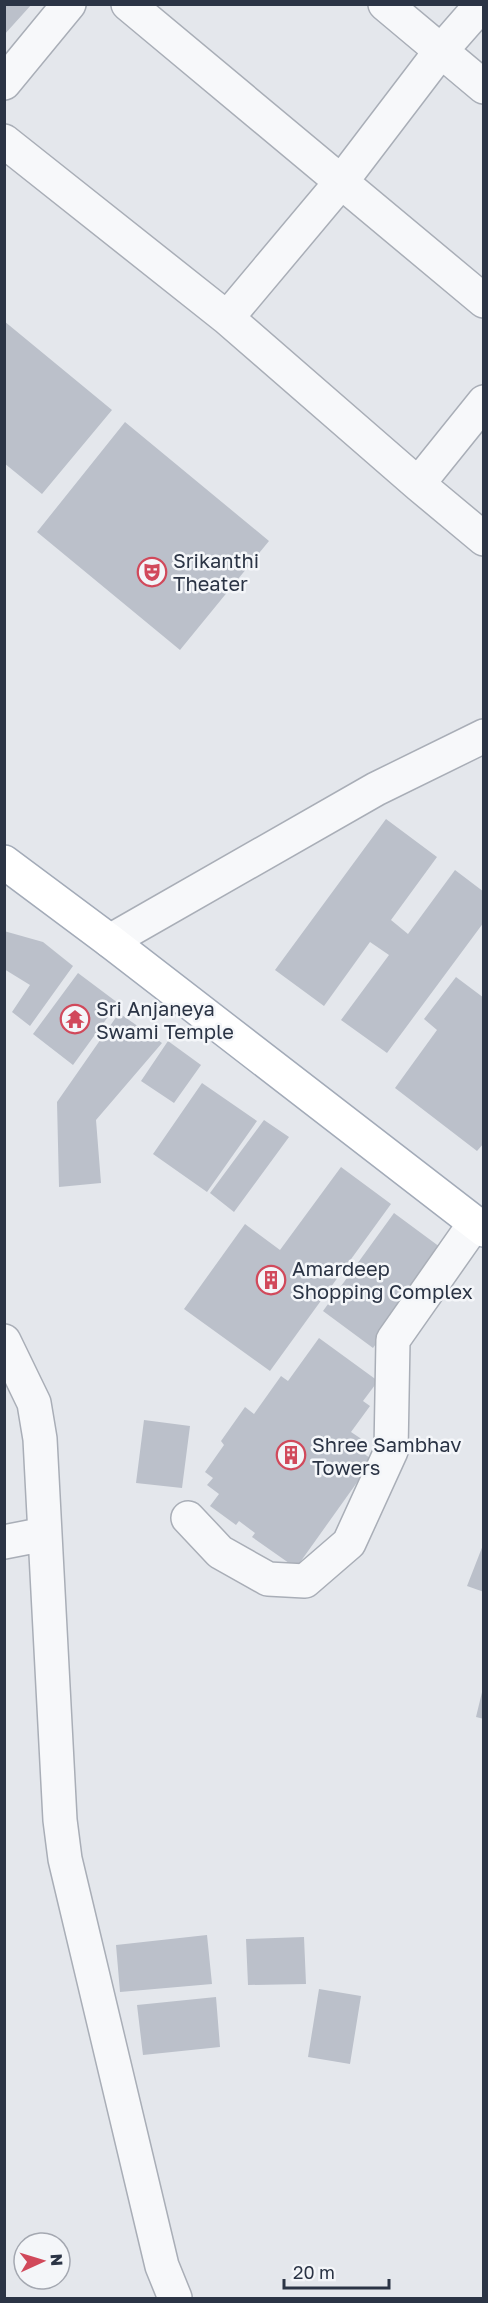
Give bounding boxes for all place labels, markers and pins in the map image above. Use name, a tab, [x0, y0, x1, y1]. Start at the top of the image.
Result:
place label: Srikanthi Theater	[173, 548, 259, 595]
theatre icon: Srikanthi Theater	[136, 556, 168, 588]
place label: Sri Anjaneya Swami Temple	[96, 996, 234, 1043]
temple icon: Sri Anjaneya Swami Temple	[59, 1003, 91, 1035]
place label: Amardeep Shopping Complex	[292, 1256, 473, 1303]
building icon: Amardeep Shopping Complex	[255, 1264, 287, 1296]
place label: Shree Sambhav Towers	[312, 1432, 461, 1479]
building icon: Shree Sambhav Towers	[275, 1439, 307, 1471]

